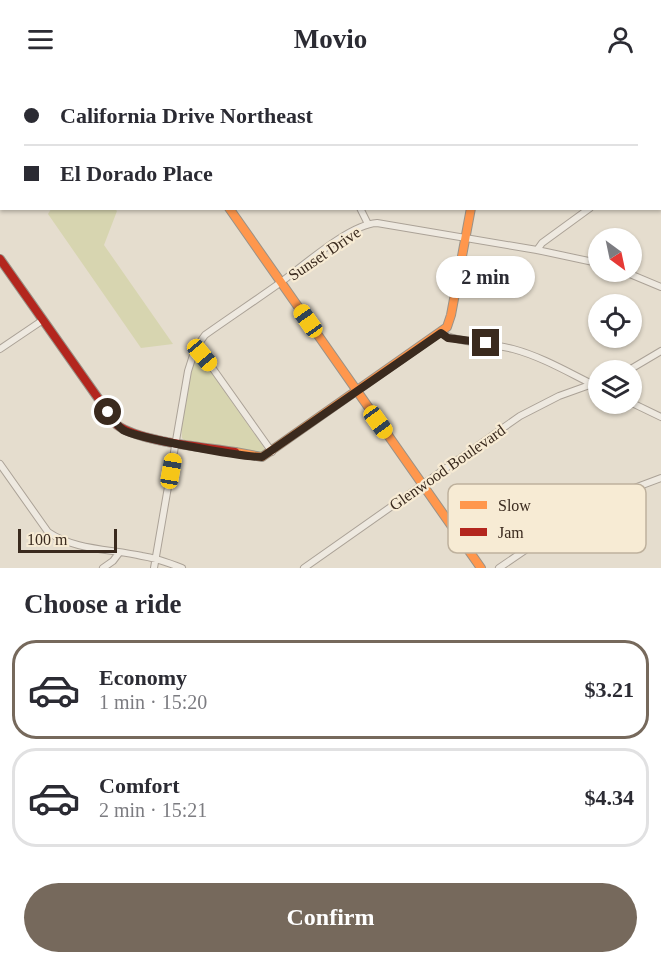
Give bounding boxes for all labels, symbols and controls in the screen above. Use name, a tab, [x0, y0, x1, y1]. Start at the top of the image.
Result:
icon: menu	[24, 23, 57, 56]
icon: person	[604, 23, 637, 56]
text: Movio	[294, 24, 367, 54]
text: California Drive Northeast	[60, 103, 313, 128]
text: El Dorado Place	[60, 161, 213, 186]
street label: Sunset Drive	[285, 223, 363, 284]
north arrow	[588, 228, 642, 282]
map controls	[588, 228, 642, 414]
callout: 2 min	[436, 256, 536, 298]
text: 2 min	[461, 266, 510, 288]
button: locate	[588, 294, 642, 348]
car	[290, 301, 326, 341]
route end	[472, 329, 499, 356]
car	[184, 335, 220, 375]
button: layers	[588, 360, 642, 414]
route start	[94, 398, 121, 425]
car	[360, 402, 396, 442]
street label: Glenwood Boulevard	[386, 421, 508, 514]
car	[159, 452, 183, 490]
legend	[448, 484, 646, 553]
text: Slow	[498, 497, 531, 514]
text: Jam	[498, 524, 524, 541]
scale bar	[18, 526, 117, 553]
text: 100 m	[27, 531, 67, 548]
text: Choose a ride	[24, 589, 182, 619]
icon: car	[27, 663, 81, 717]
text: Economy	[99, 665, 187, 690]
text: $3.21	[585, 677, 634, 702]
text: 1 min · 15:20	[99, 691, 207, 713]
icon: car	[27, 771, 81, 825]
text: Comfort	[99, 773, 180, 798]
text: $4.34	[585, 785, 634, 810]
text: 2 min · 15:21	[99, 799, 207, 821]
button: Confirm	[24, 883, 637, 952]

